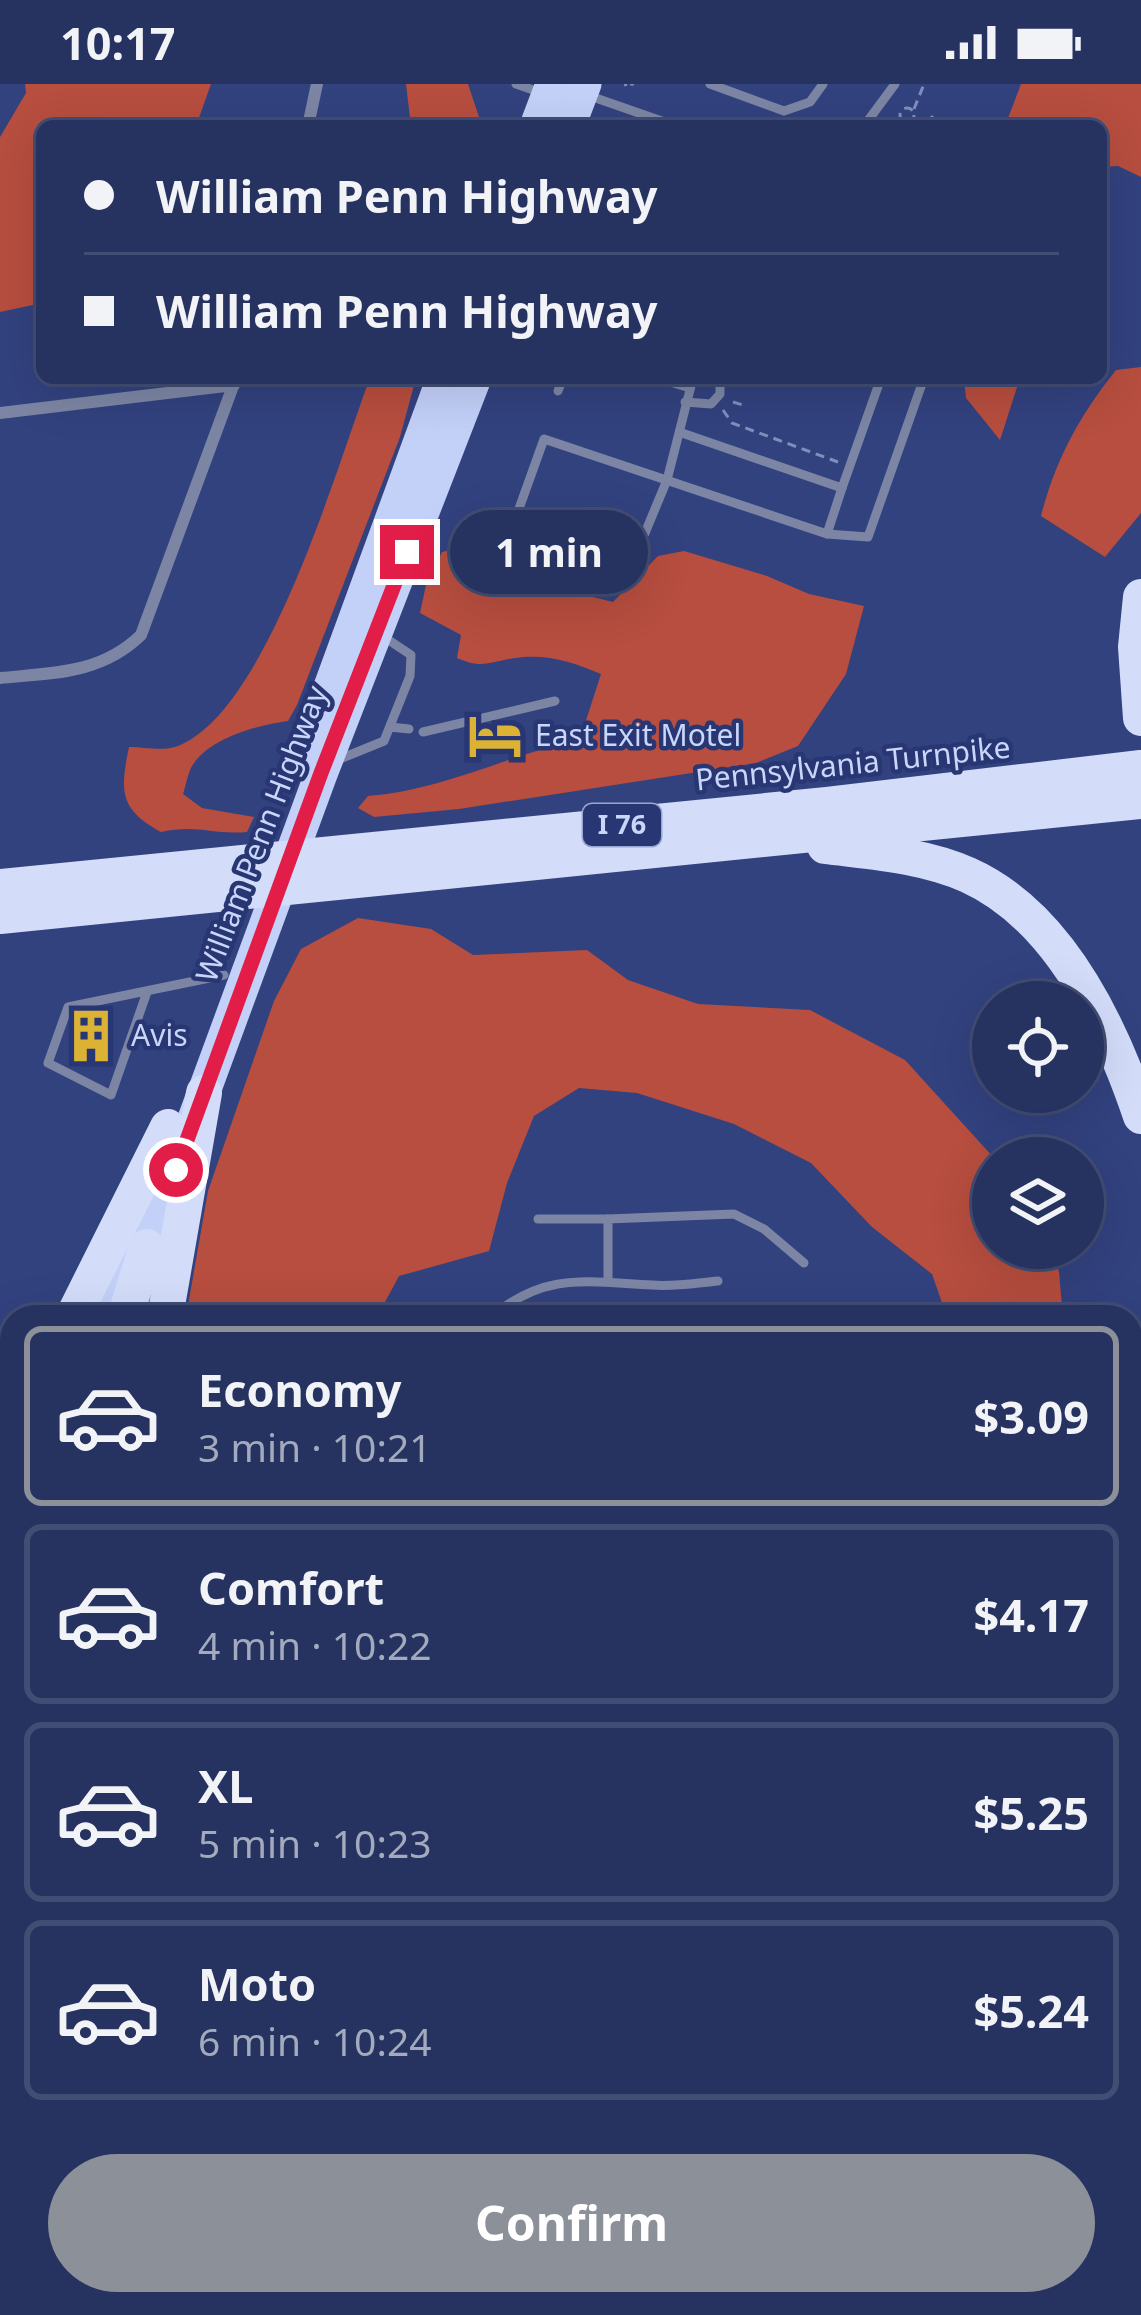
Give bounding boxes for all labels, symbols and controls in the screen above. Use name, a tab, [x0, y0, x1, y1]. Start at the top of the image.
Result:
text: 10:17	[60, 12, 176, 73]
text: William Penn Highway	[156, 165, 658, 226]
text: William Penn Highway	[156, 280, 658, 341]
callout: 1 min	[449, 510, 647, 594]
route end	[380, 525, 434, 579]
text: 1 min	[495, 525, 603, 578]
street label: William Penn Highway	[185, 679, 336, 987]
hotel icon: East Exit Motel	[466, 707, 524, 765]
place label: East Exit Motel	[535, 714, 741, 755]
street label: Pennsylvania Turnpike	[693, 726, 1012, 799]
road number: I 76	[583, 804, 661, 846]
map controls	[972, 981, 1104, 1269]
button: locate	[972, 981, 1104, 1113]
building icon: Avis	[62, 1007, 120, 1065]
place label: Avis	[131, 1014, 188, 1055]
button: layers	[972, 1137, 1104, 1269]
route start	[149, 1143, 203, 1197]
text: Economy	[198, 1359, 402, 1420]
icon: car	[54, 1362, 162, 1470]
text: $3.09	[973, 1386, 1089, 1447]
text: 3 min · 10:21	[198, 1420, 432, 1473]
text: Comfort	[198, 1557, 384, 1618]
icon: car	[54, 1560, 162, 1668]
text: $4.17	[973, 1584, 1089, 1645]
text: 4 min · 10:22	[198, 1618, 432, 1671]
text: XL	[198, 1755, 253, 1816]
icon: car	[54, 1758, 162, 1866]
text: $5.25	[973, 1782, 1089, 1843]
text: 5 min · 10:23	[198, 1816, 432, 1869]
text: Moto	[198, 1953, 316, 2014]
icon: car	[54, 1956, 162, 2064]
text: $5.24	[973, 1980, 1089, 2041]
text: 6 min · 10:24	[198, 2014, 432, 2067]
button: Confirm	[48, 2154, 1095, 2292]

